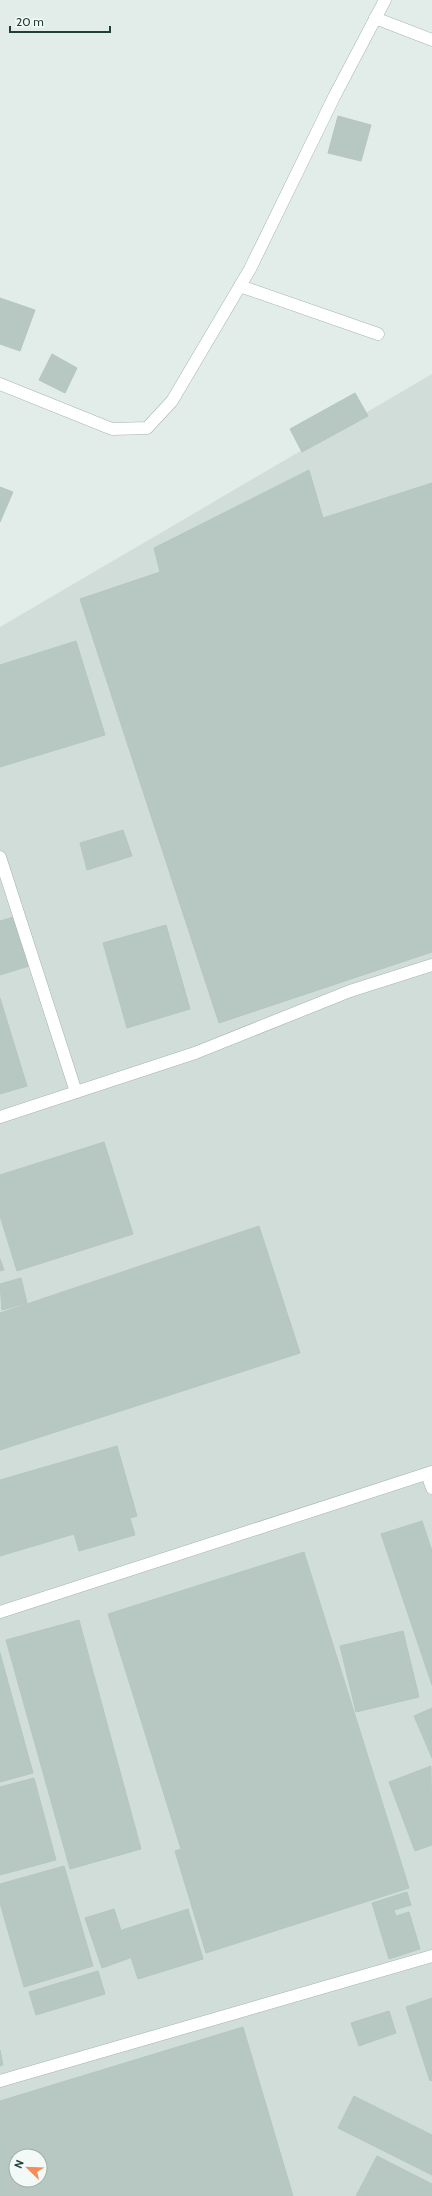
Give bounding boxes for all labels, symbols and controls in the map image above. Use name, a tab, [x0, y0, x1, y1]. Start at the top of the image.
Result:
scale bar	[10, 8, 110, 34]
text: 20 m	[16, 14, 44, 29]
north arrow	[8, 2148, 48, 2188]
text: N	[11, 2158, 27, 2170]

